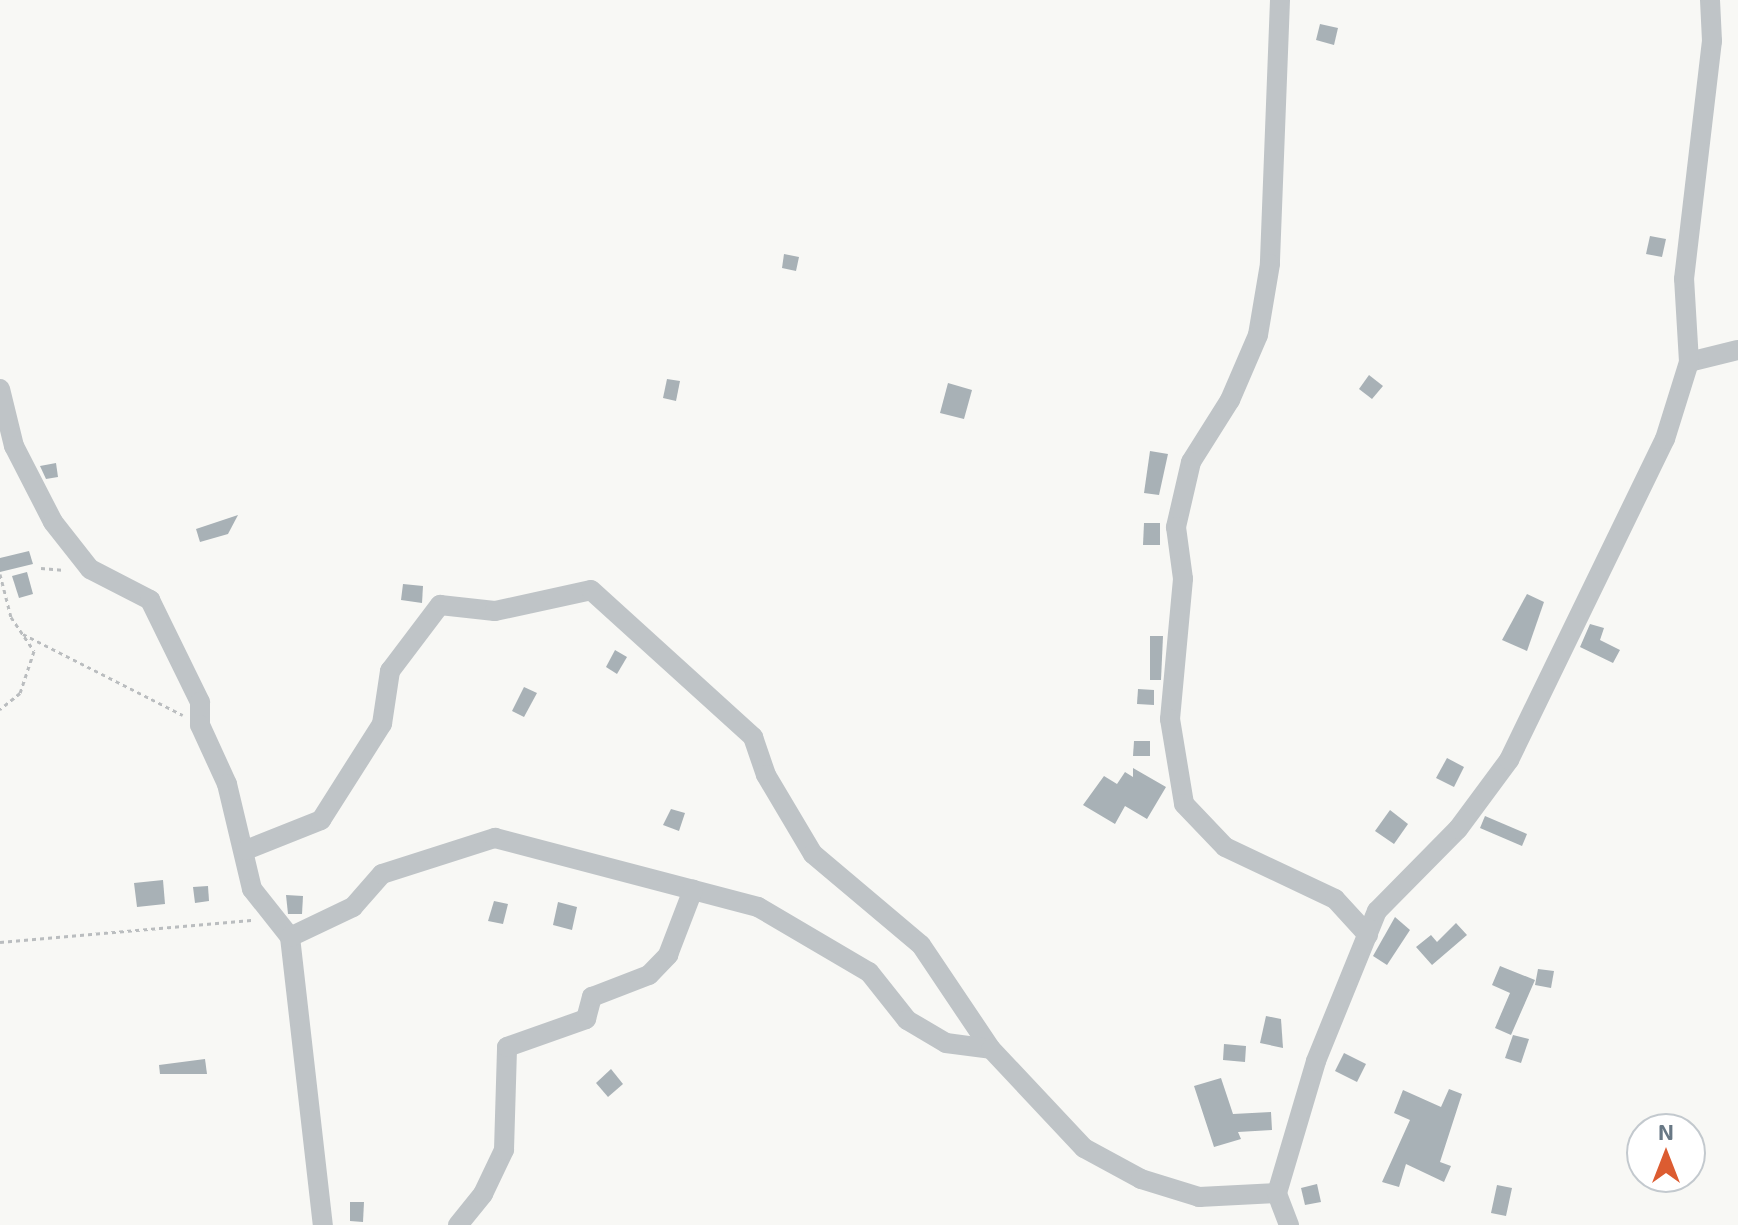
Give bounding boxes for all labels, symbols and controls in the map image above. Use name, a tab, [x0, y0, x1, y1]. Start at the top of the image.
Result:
north arrow	[1626, 1113, 1706, 1193]
text: N	[1658, 1118, 1674, 1144]

